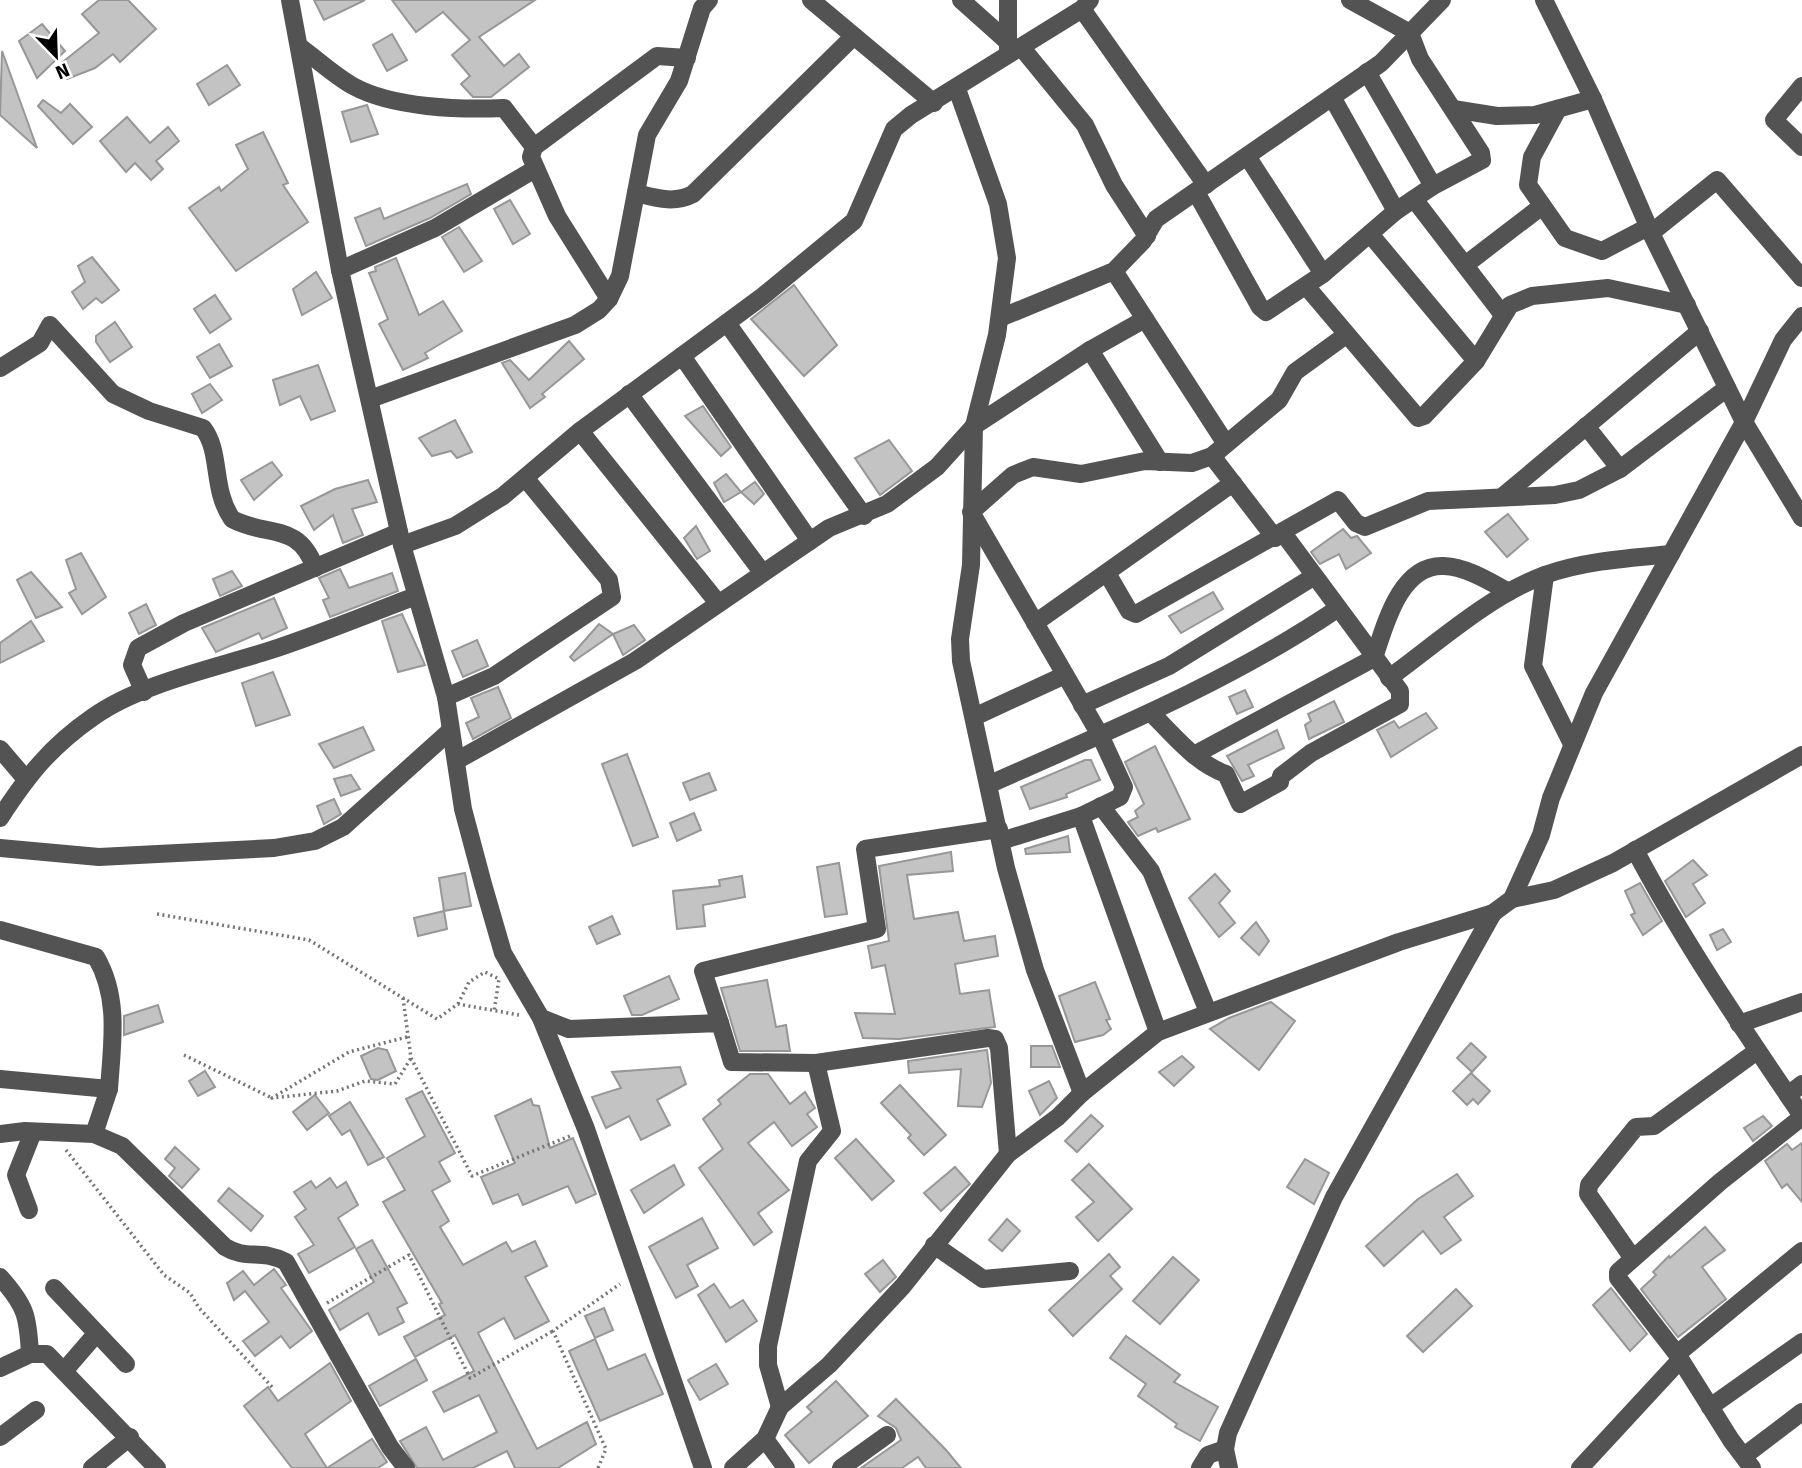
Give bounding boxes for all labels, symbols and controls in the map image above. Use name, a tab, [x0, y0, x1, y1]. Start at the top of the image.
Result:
north arrow	[21, 21, 91, 91]
text: N	[52, 58, 73, 84]

